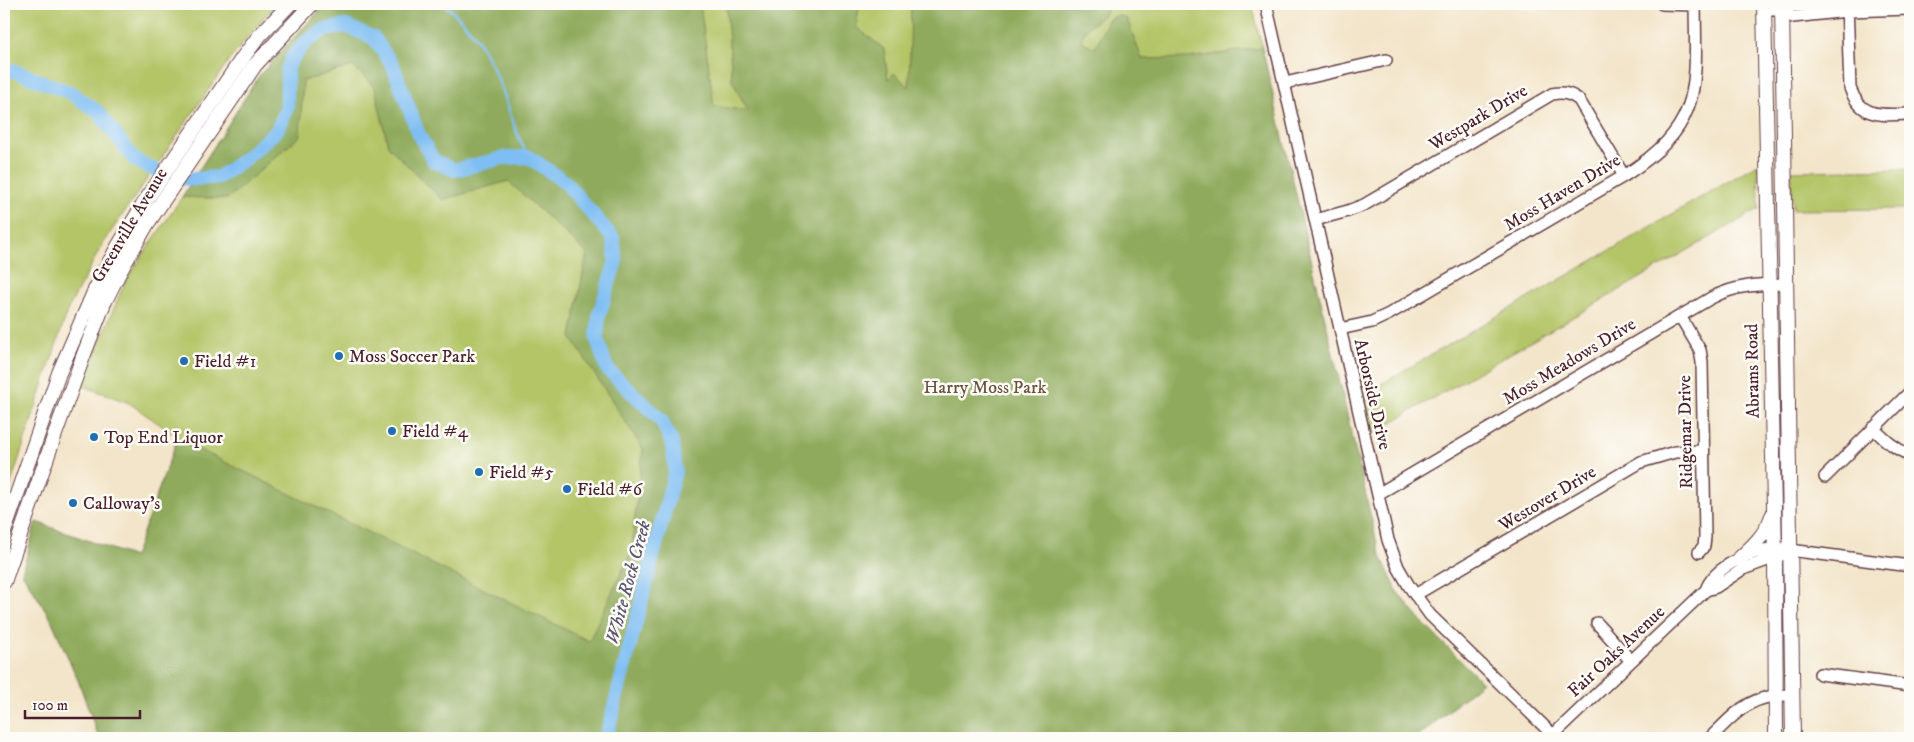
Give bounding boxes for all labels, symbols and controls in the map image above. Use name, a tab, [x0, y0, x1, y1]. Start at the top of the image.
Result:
street label: Westpark Drive	[1424, 80, 1532, 156]
street label: Moss Haven Drive	[1500, 149, 1625, 236]
street label: Greenville Avenue	[87, 164, 173, 287]
street label: Moss Meadows Drive	[1499, 313, 1640, 410]
street label: Abrams Road	[1741, 323, 1765, 419]
street label: Arborside Drive	[1349, 337, 1395, 452]
place label: Moss Soccer Park	[349, 346, 475, 368]
marker: Moss Soccer Park	[333, 350, 345, 362]
place label: Field #1	[194, 351, 256, 373]
marker: Field #1	[178, 355, 190, 367]
street label: Ridgemar Drive	[1674, 375, 1698, 489]
park label: Harry Moss Park	[923, 377, 1047, 399]
place label: Field #4	[402, 421, 469, 443]
marker: Field #4	[386, 425, 398, 437]
place label: Top End Liquor	[104, 427, 223, 449]
marker: Top End Liquor	[88, 431, 100, 443]
street label: Westover Drive	[1494, 461, 1600, 537]
place label: Field #5	[489, 462, 554, 484]
marker: Field #5	[473, 466, 485, 478]
place label: Field #6	[577, 479, 643, 501]
marker: Field #6	[561, 483, 573, 495]
place label: Calloway's	[83, 493, 160, 515]
marker: Calloway's	[67, 497, 79, 509]
water label: White Rock Creek	[601, 518, 656, 647]
street label: Fair Oaks Avenue	[1564, 601, 1670, 702]
scale bar	[25, 687, 140, 719]
text: 100 m	[32, 696, 68, 715]

